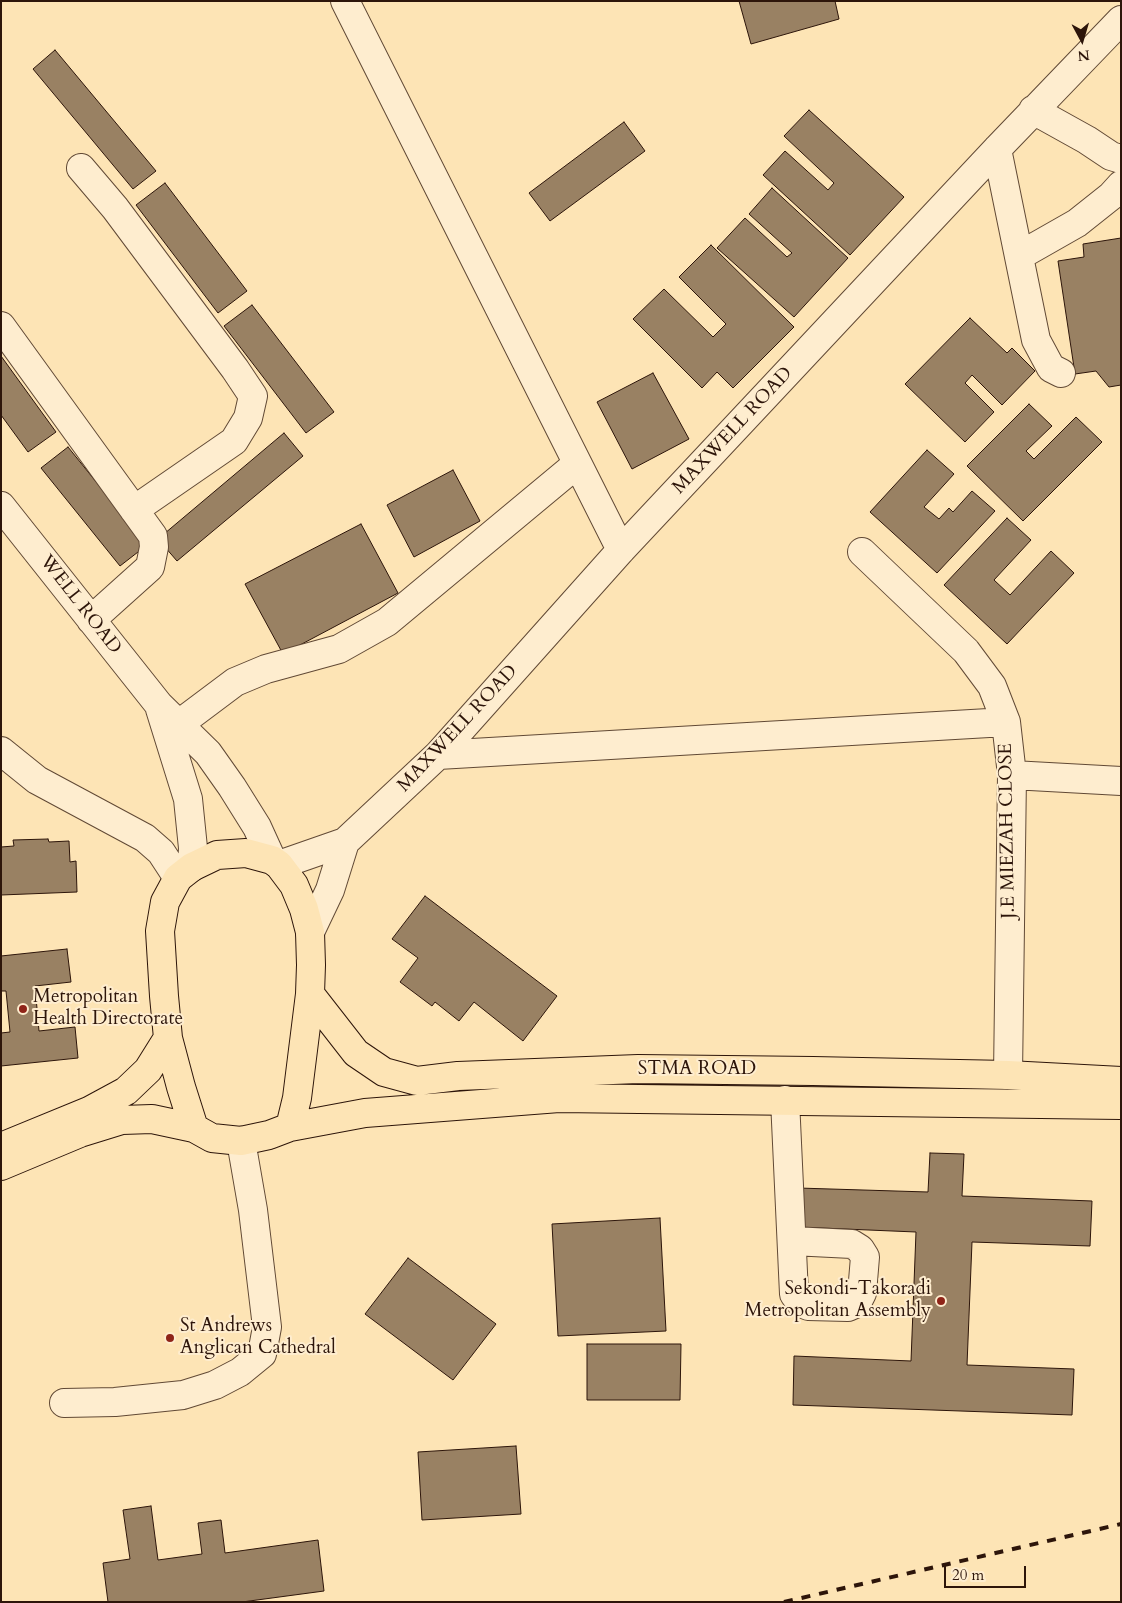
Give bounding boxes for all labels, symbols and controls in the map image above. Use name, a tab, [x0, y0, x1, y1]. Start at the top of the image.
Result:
north arrow	[1057, 15, 1107, 65]
text: N	[1077, 45, 1091, 65]
street label: MAXWELL ROAD	[668, 363, 798, 499]
street label: WELL ROAD	[34, 551, 126, 659]
street label: MAXWELL ROAD	[393, 661, 523, 797]
street label: J.E MIEZAH CLOSE	[995, 743, 1021, 919]
place label: Metropolitan Health Directorate	[33, 987, 183, 1031]
marker: Metropolitan Health Directorate	[17, 1003, 29, 1015]
street label: STMA ROAD	[638, 1059, 756, 1081]
place label: Sekondi-Takoradi Metropolitan Assembly	[745, 1279, 931, 1323]
marker: Sekondi-Takoradi Metropolitan Assembly	[935, 1295, 947, 1307]
place label: St Andrews Anglican Cathedral	[180, 1316, 336, 1360]
marker: St Andrews Anglican Cathedral	[164, 1332, 176, 1344]
scale bar	[947, 1556, 1030, 1588]
text: 20 m	[952, 1565, 984, 1585]

